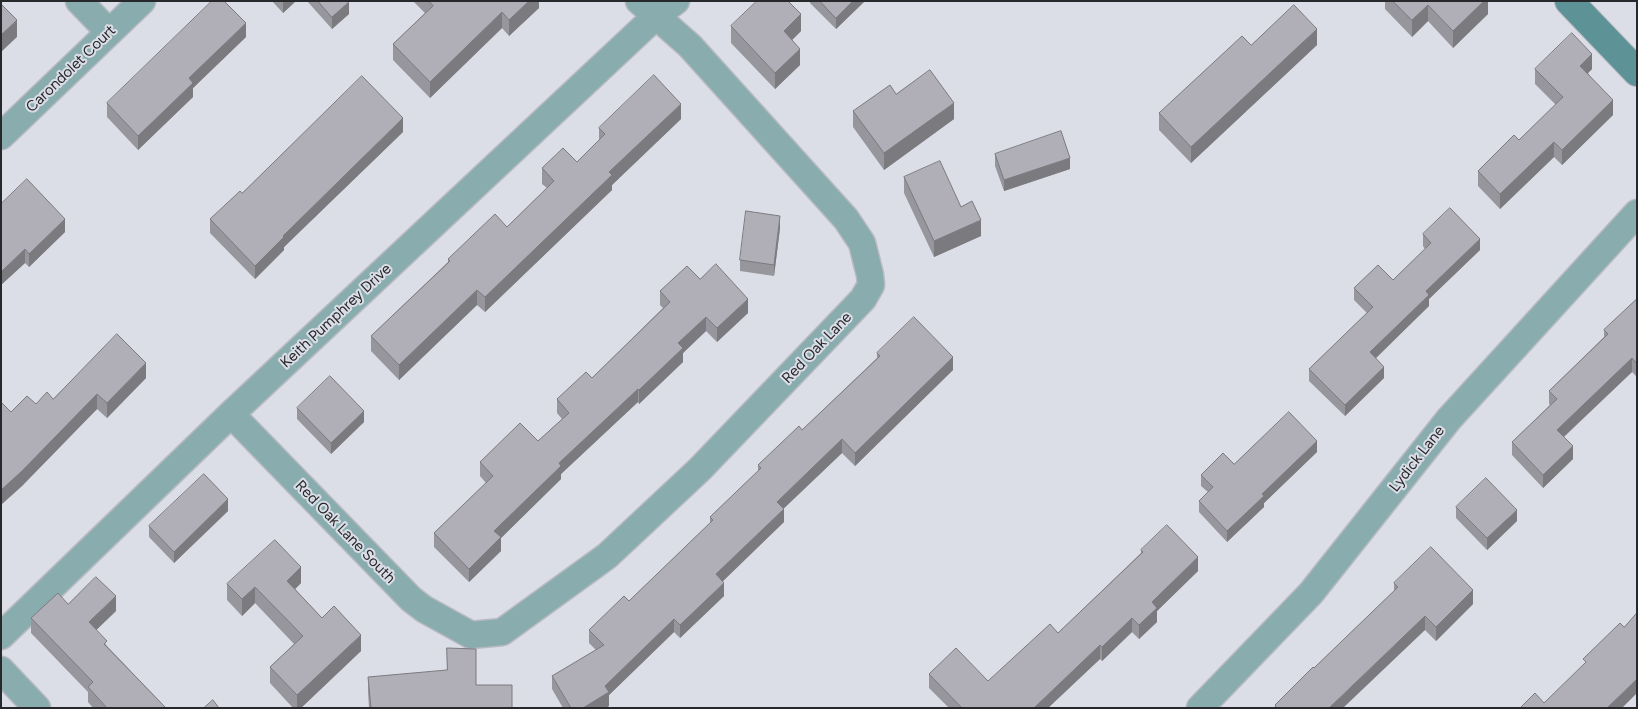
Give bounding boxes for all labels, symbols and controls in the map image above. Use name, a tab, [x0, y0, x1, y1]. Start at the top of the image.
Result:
street label: Carondolet Court	[22, 22, 120, 116]
street label: Keith Pumphrey Drive	[277, 260, 395, 372]
street label: Red Oak Lane	[778, 309, 856, 387]
street label: Lydick Lane	[1386, 422, 1448, 496]
street label: Red Oak Lane South	[291, 477, 399, 587]

